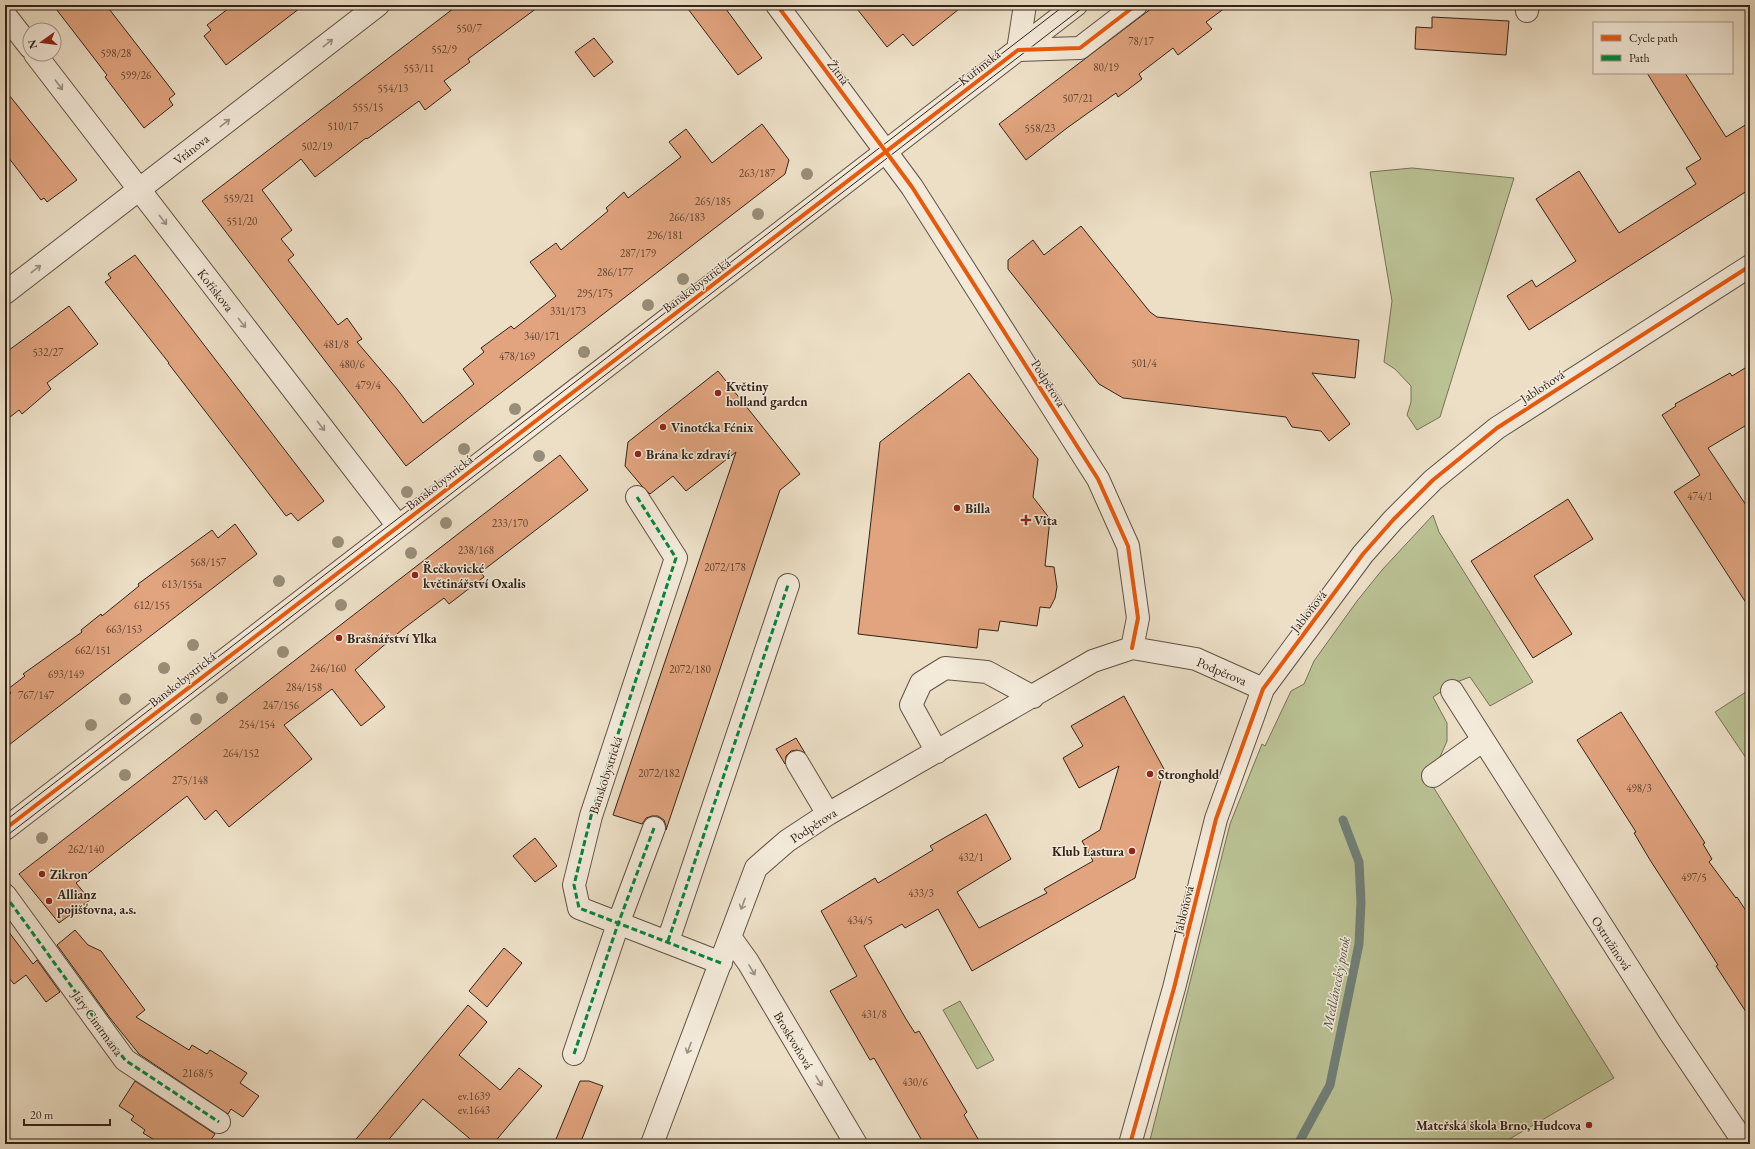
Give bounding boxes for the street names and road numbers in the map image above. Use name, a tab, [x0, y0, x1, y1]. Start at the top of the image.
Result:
street label: Kuřimská	[955, 45, 1004, 89]
street label: Žitná	[824, 56, 854, 89]
street label: Vránova	[170, 130, 213, 169]
street label: Banskobystrická	[659, 254, 734, 317]
street label: Kořískova	[194, 265, 238, 316]
street label: Podpěrova	[1027, 356, 1070, 411]
street label: Jabloňová	[1516, 365, 1568, 408]
street label: Banskobystrická	[402, 450, 477, 514]
street label: Jabloňová	[1286, 586, 1331, 637]
street label: Banskobystrická	[145, 647, 220, 711]
street label: Podpěrova	[1194, 653, 1250, 690]
street label: Banskobystrická	[585, 733, 626, 816]
street label: Podpěrova	[787, 804, 841, 847]
street label: Jabloňová	[1169, 883, 1198, 937]
street label: Ostružinová	[1588, 913, 1636, 974]
street label: Járy Cimrmana	[68, 987, 127, 1060]
street label: Broskvoňová	[770, 1008, 818, 1073]

